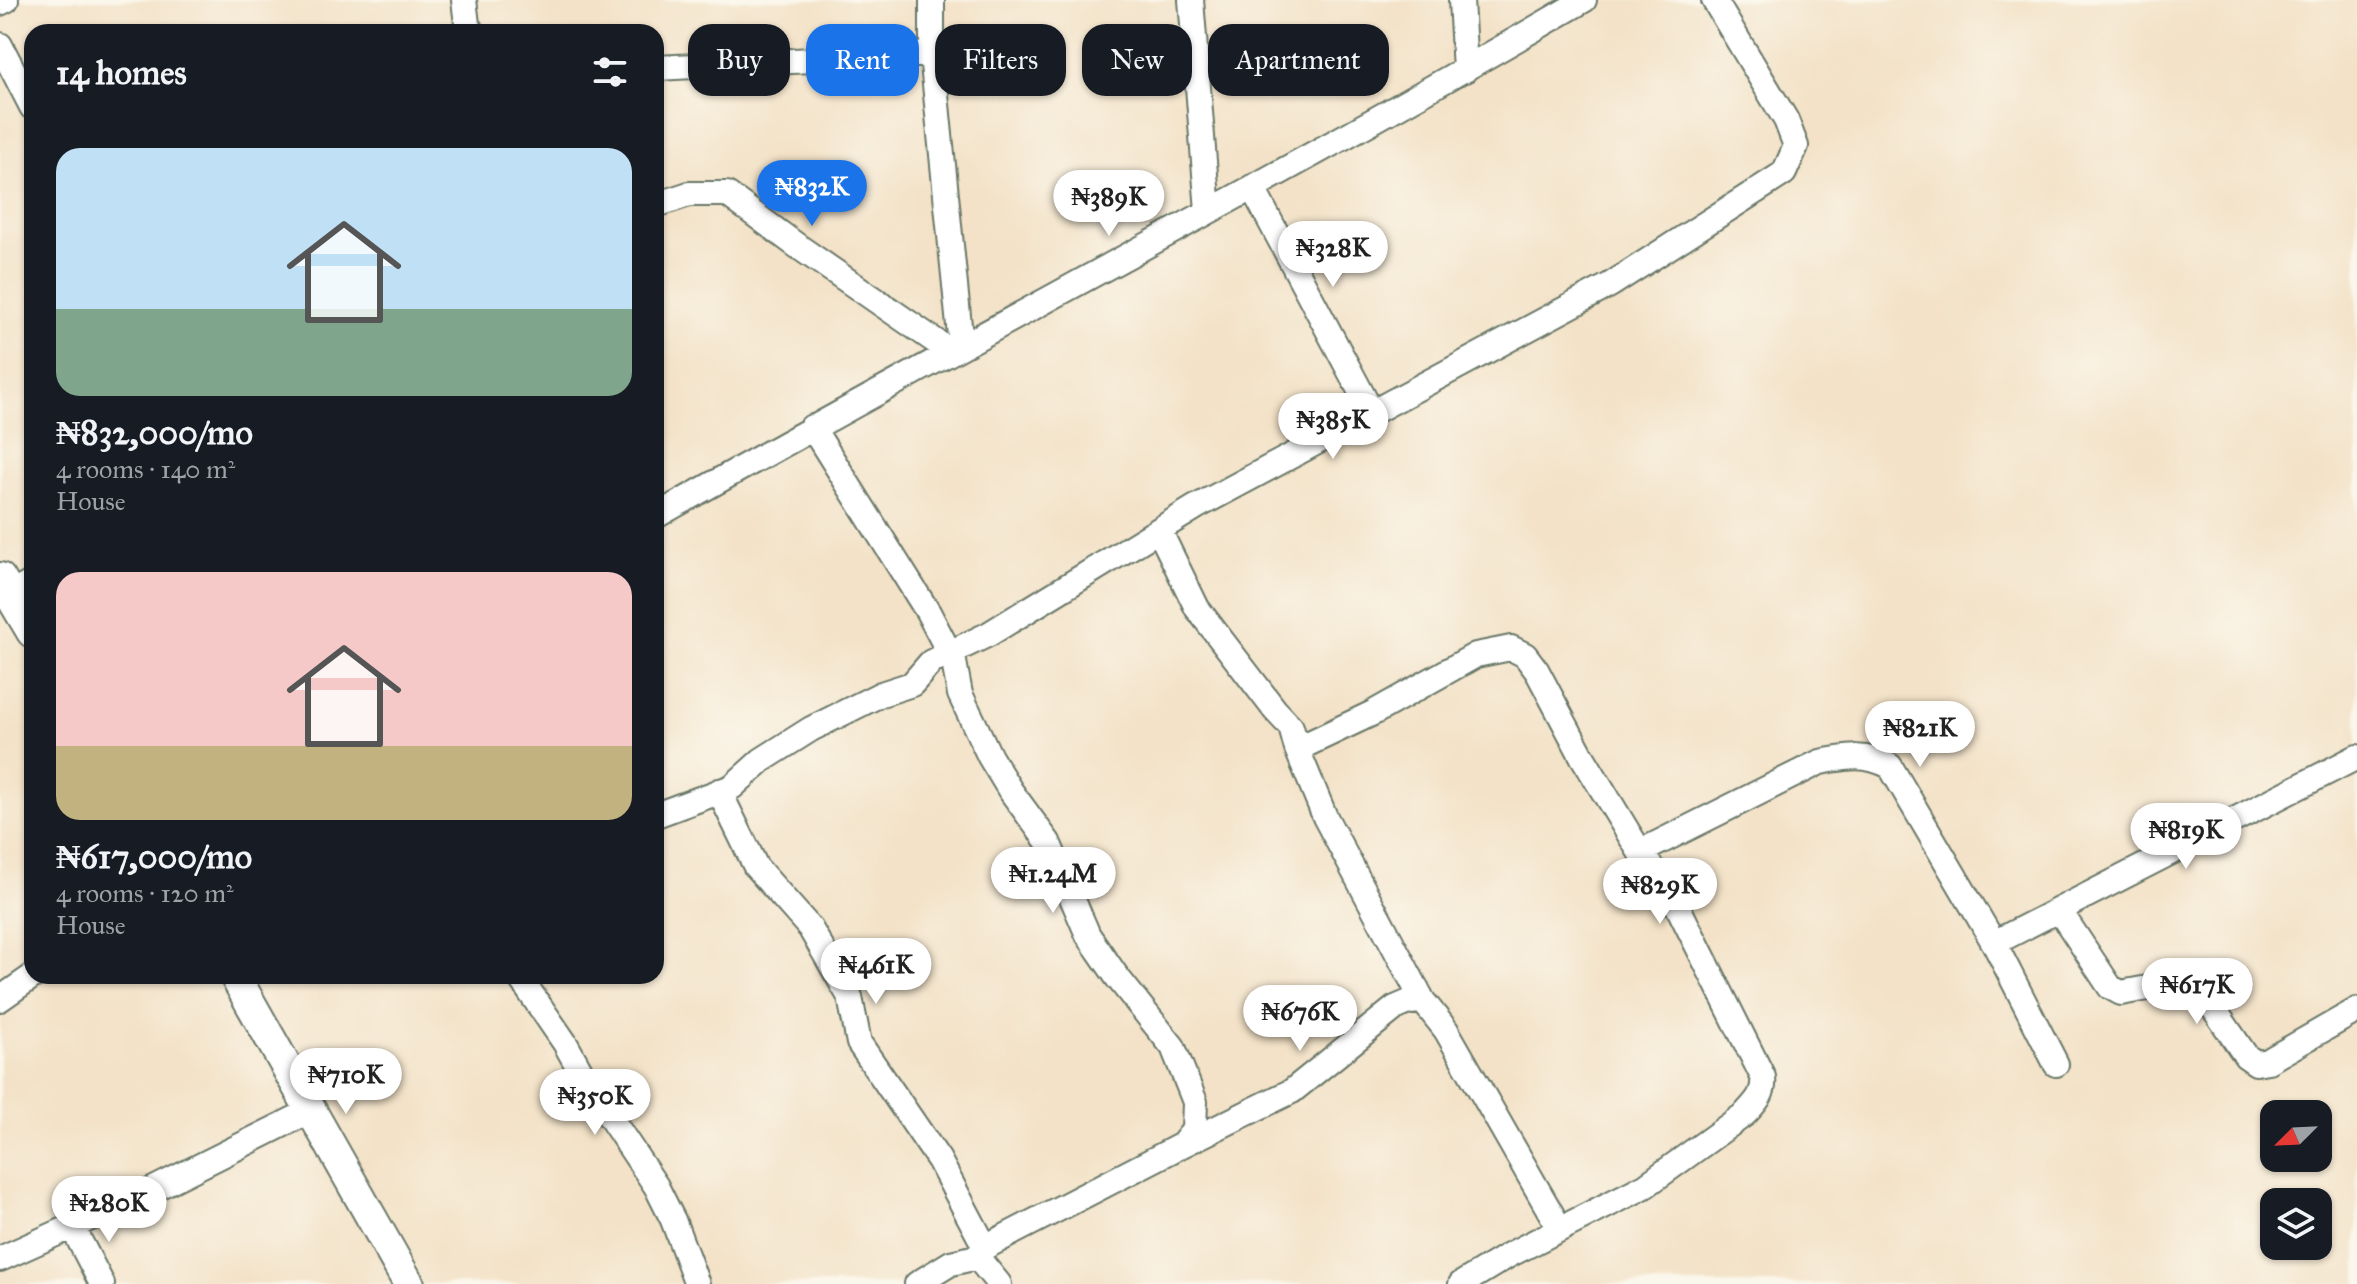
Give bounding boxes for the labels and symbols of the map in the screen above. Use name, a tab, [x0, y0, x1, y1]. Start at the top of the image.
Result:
pin: ₦832K	[756, 160, 868, 228]
pin: ₦389K	[1053, 170, 1165, 238]
pin: ₦328K	[1277, 221, 1389, 289]
pin: ₦385K	[1277, 393, 1389, 461]
pin: ₦821K	[1864, 701, 1976, 769]
pin: ₦819K	[2130, 803, 2242, 871]
pin: ₦1.24M	[988, 847, 1118, 915]
pin: ₦829K	[1604, 858, 1716, 926]
pin: ₦461K	[820, 938, 932, 1006]
pin: ₦617K	[2141, 958, 2253, 1026]
pin: ₦676K	[1244, 985, 1356, 1053]
pin: ₦710K	[290, 1048, 402, 1116]
pin: ₦350K	[539, 1069, 651, 1137]
north arrow	[2260, 1100, 2332, 1172]
pin: ₦280K	[53, 1176, 165, 1244]

